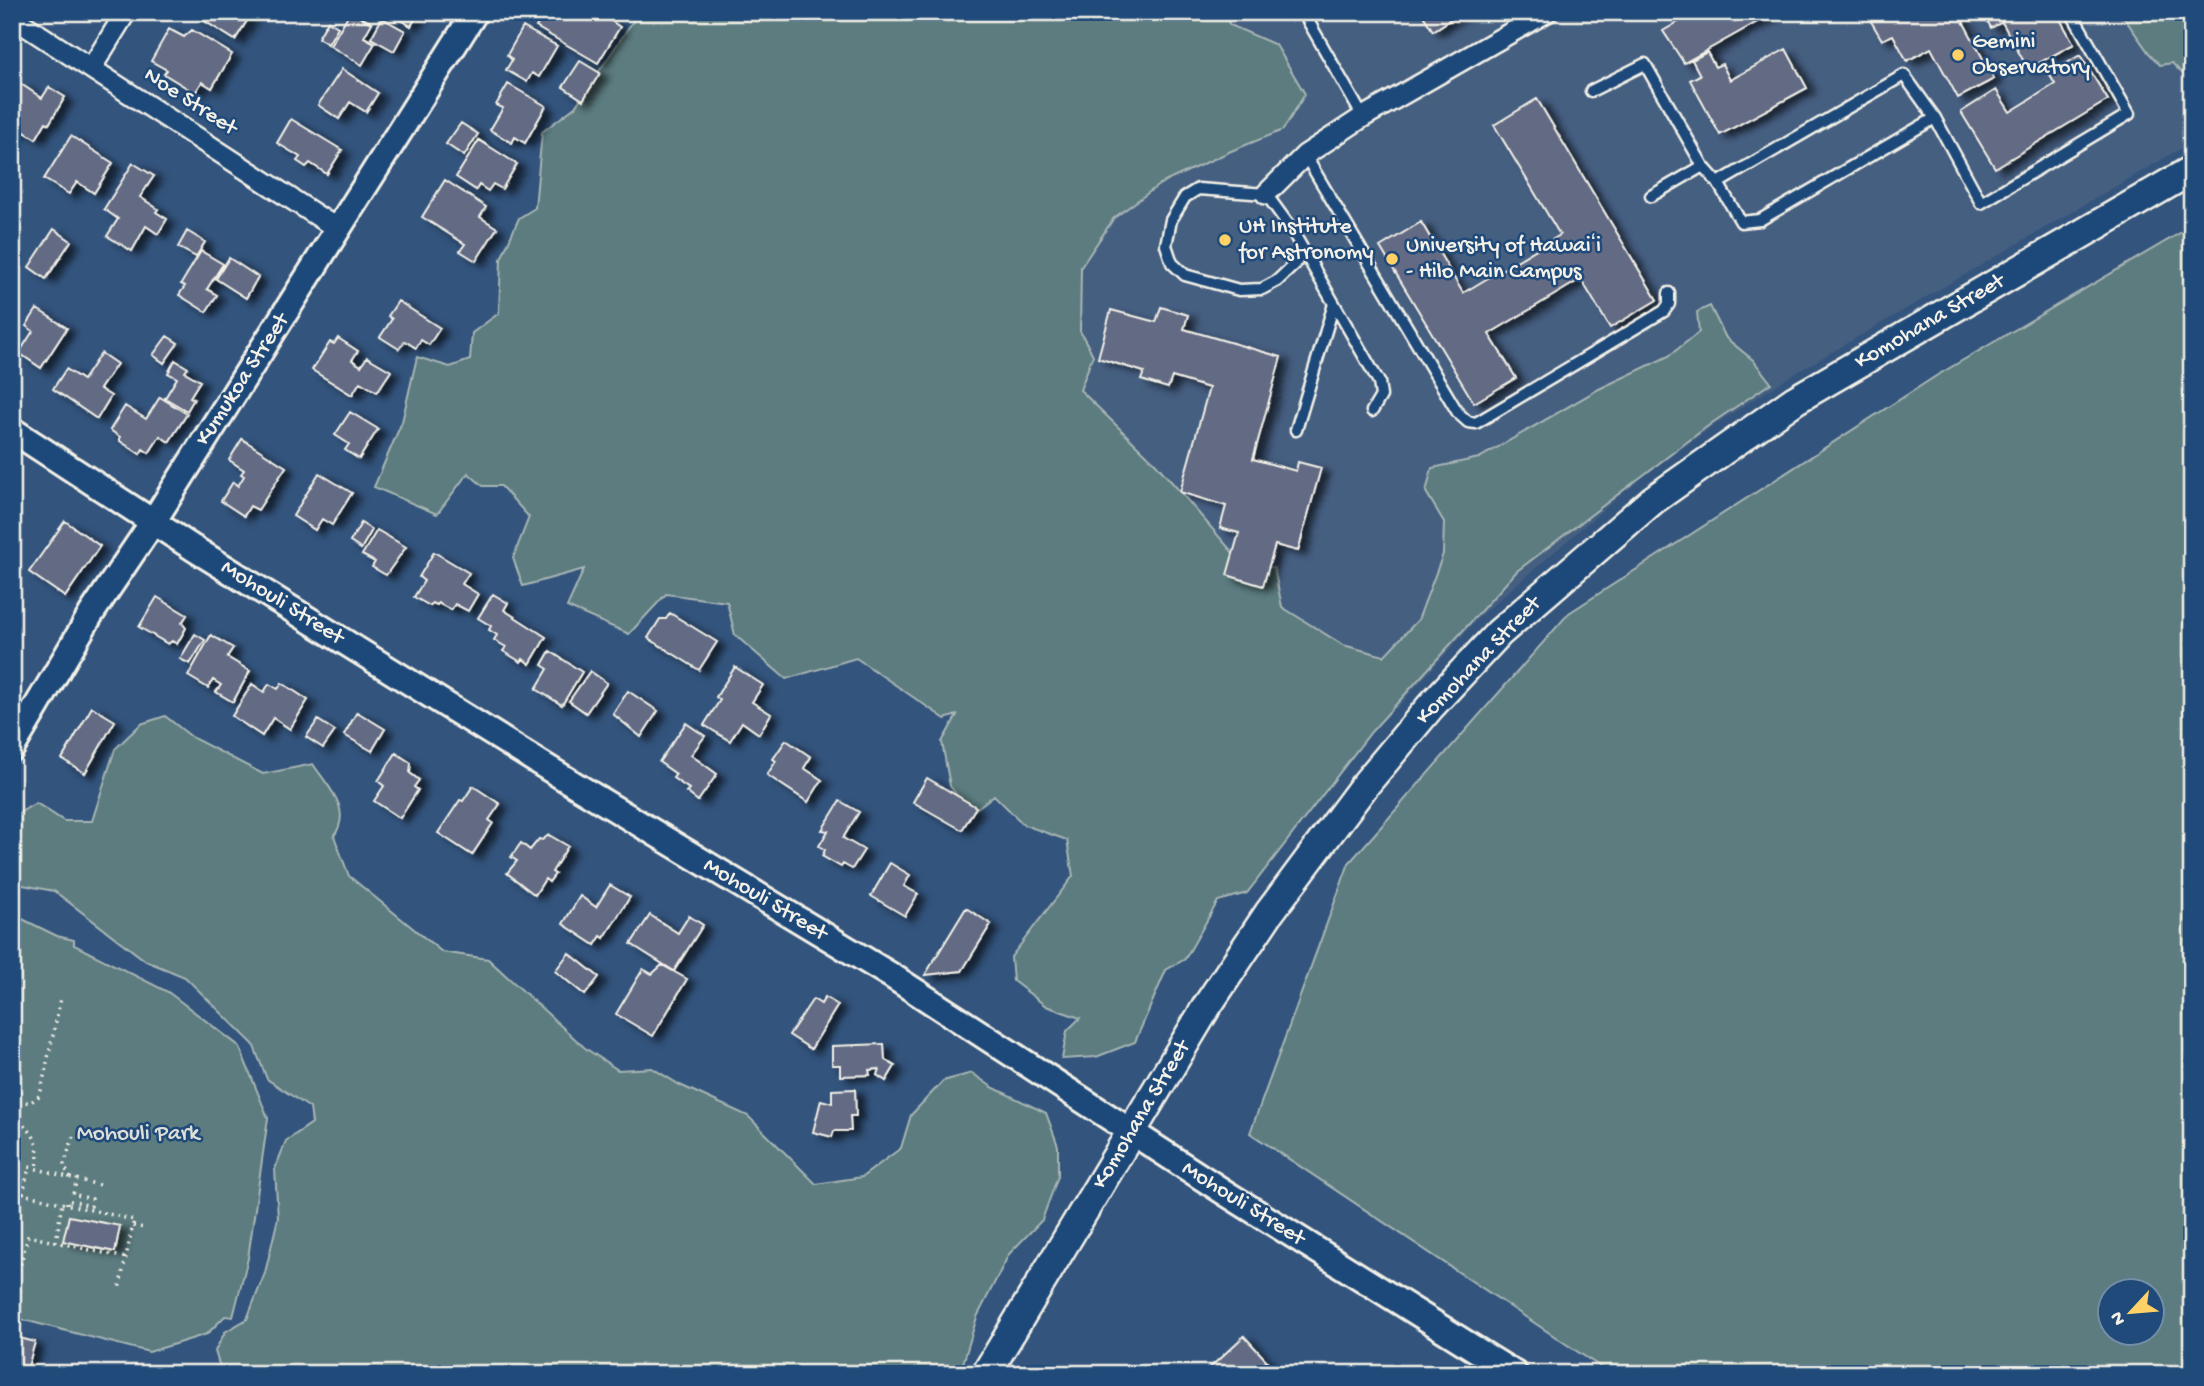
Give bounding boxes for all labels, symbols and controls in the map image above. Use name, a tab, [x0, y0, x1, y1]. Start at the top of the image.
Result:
place label: Gemini Observatory	[1972, 29, 2090, 82]
marker: Gemini Observatory	[1950, 47, 1966, 63]
street label: Noe Street	[138, 62, 243, 143]
place label: UH Institute for Astronomy	[1238, 214, 1374, 267]
marker: UH Institute for Astronomy	[1217, 232, 1233, 248]
place label: University of Hawaiʻi - Hilo Main Campus	[1406, 233, 1601, 286]
marker: University of Hawaiʻi - Hilo Main Campus	[1384, 251, 1400, 267]
street label: Komohana Street	[1850, 267, 2011, 376]
street label: Kumukoa Street	[190, 307, 297, 451]
street label: Mohouli Street	[216, 555, 350, 652]
street label: Komohana Street	[1411, 590, 1548, 731]
street label: Mohouli Street	[698, 852, 833, 948]
street label: Komohana Street	[1087, 1034, 1198, 1194]
park label: Mohouli Park	[77, 1121, 202, 1148]
street label: Mohouli Street	[1177, 1156, 1311, 1253]
north arrow	[2096, 1278, 2166, 1348]
text: N	[2106, 1307, 2132, 1329]

